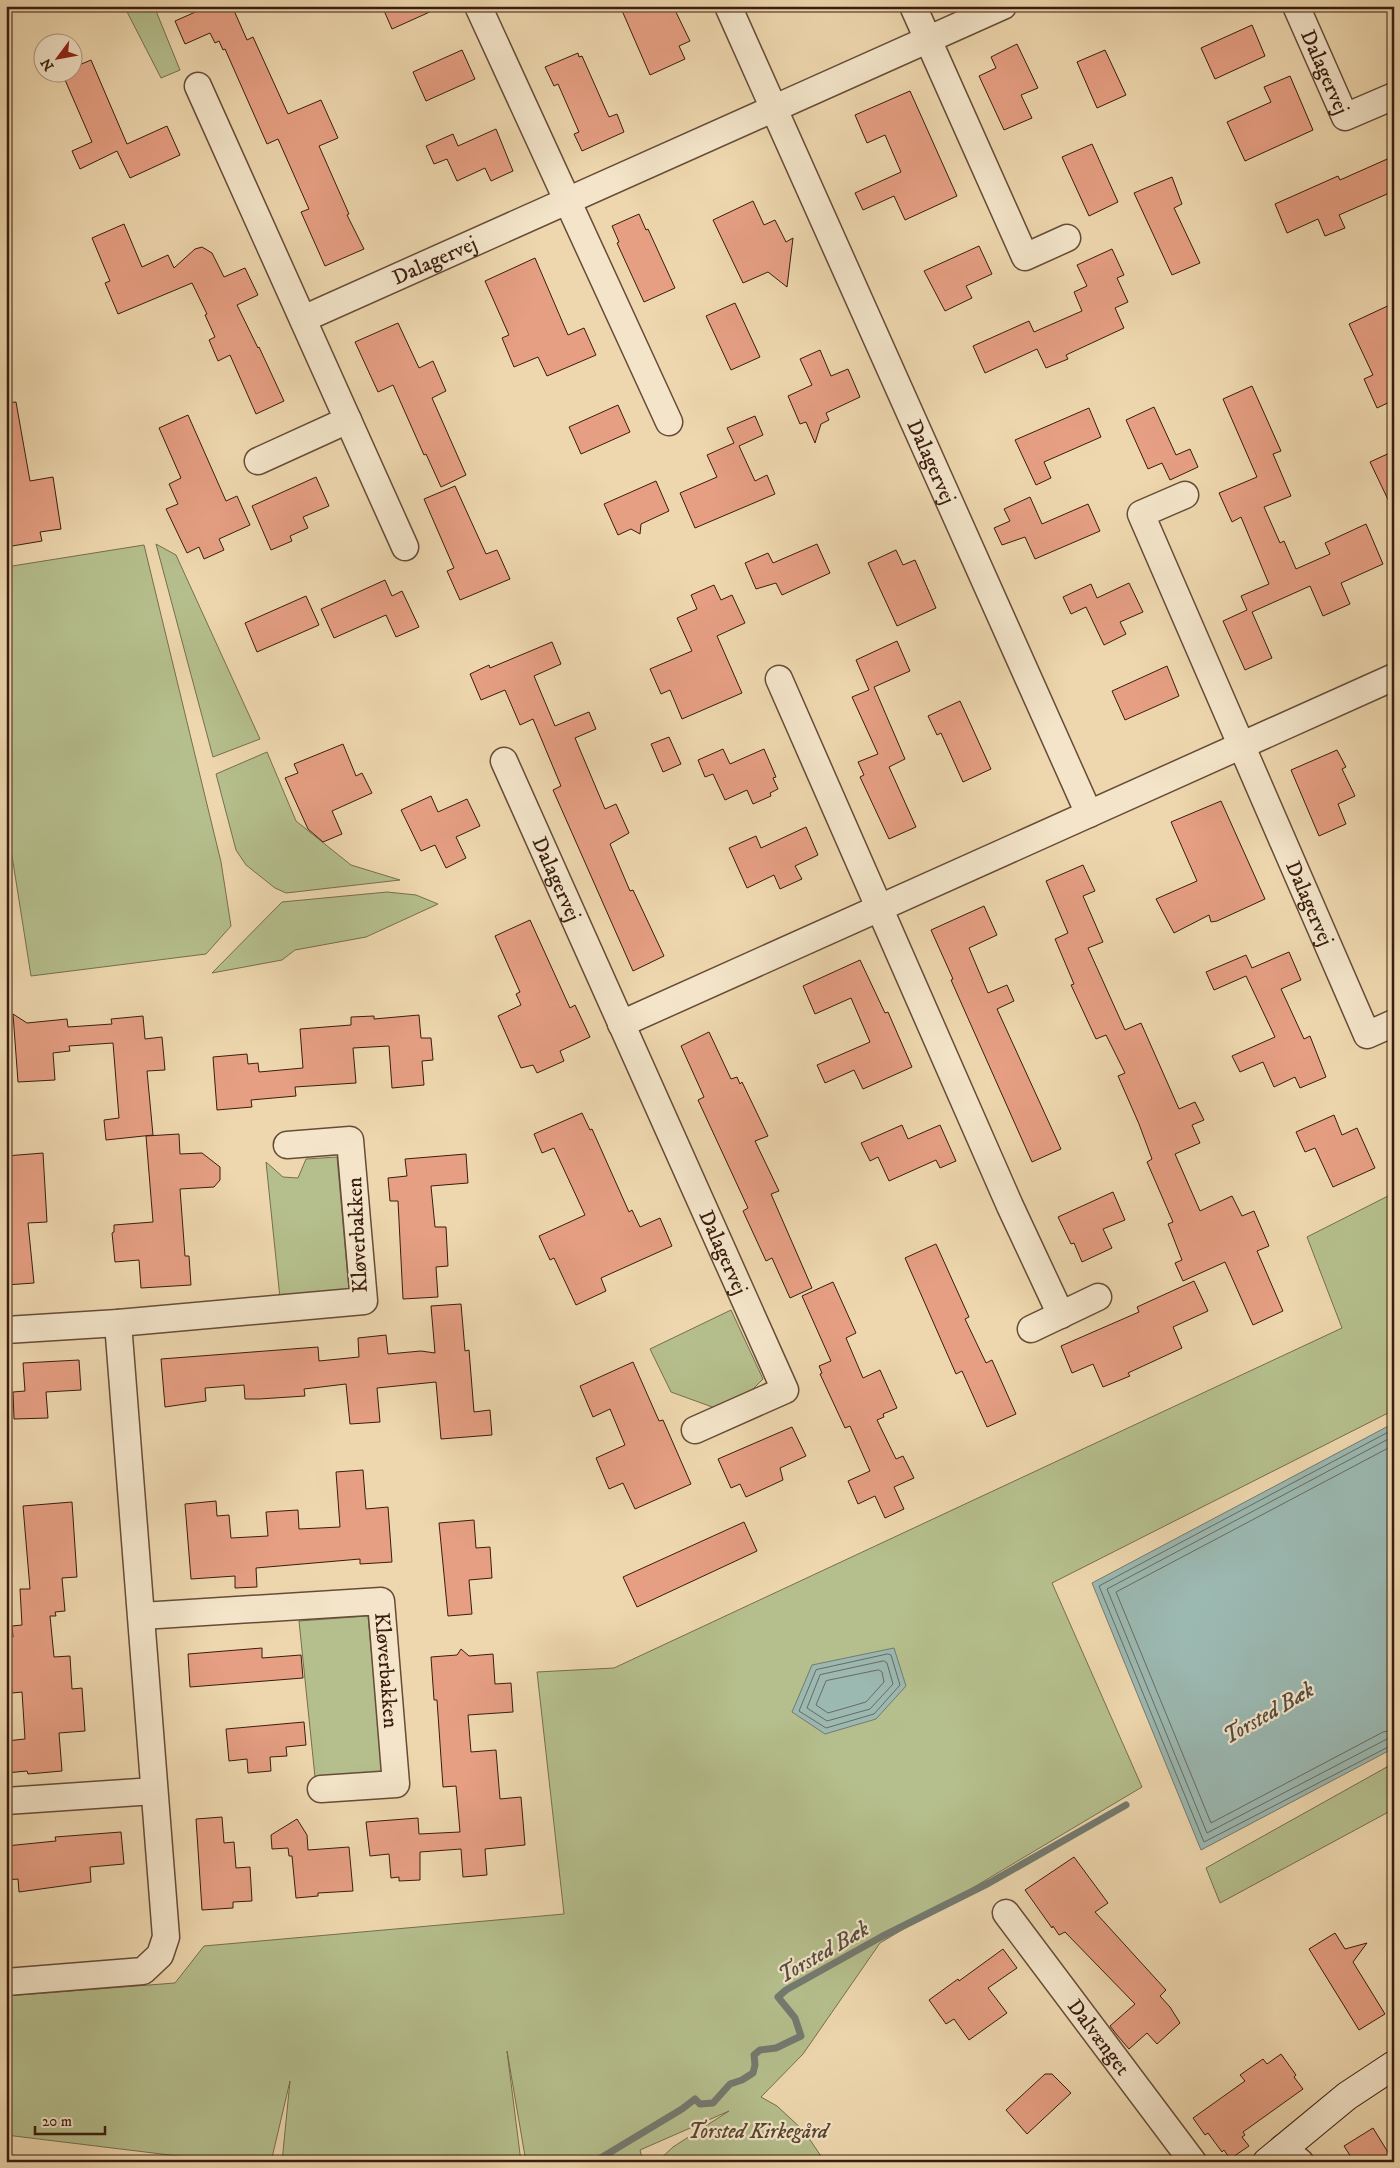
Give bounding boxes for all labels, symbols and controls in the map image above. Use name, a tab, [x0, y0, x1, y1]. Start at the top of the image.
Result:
street label: Dalagervej	[1294, 26, 1354, 119]
north arrow	[32, 32, 82, 82]
text: N	[37, 54, 59, 74]
street label: Dalagervej	[389, 231, 481, 291]
street label: Dalagervej	[900, 416, 961, 508]
street label: Dalagervej	[526, 833, 586, 925]
street label: Dalagervej	[1279, 857, 1339, 950]
street label: Kløverbakken	[342, 1176, 374, 1294]
street label: Dalagervej	[692, 1206, 753, 1299]
street label: Kløverbakken	[368, 1611, 403, 1729]
water label: Torsted Bæk	[1218, 1676, 1320, 1750]
water label: Torsted Bæk	[773, 1915, 875, 1989]
street label: Dalvænget	[1061, 1994, 1135, 2081]
scale bar	[35, 2103, 105, 2135]
text: 20 m	[42, 2112, 72, 2131]
park label: Torsted Kirkegård	[688, 2119, 831, 2145]

